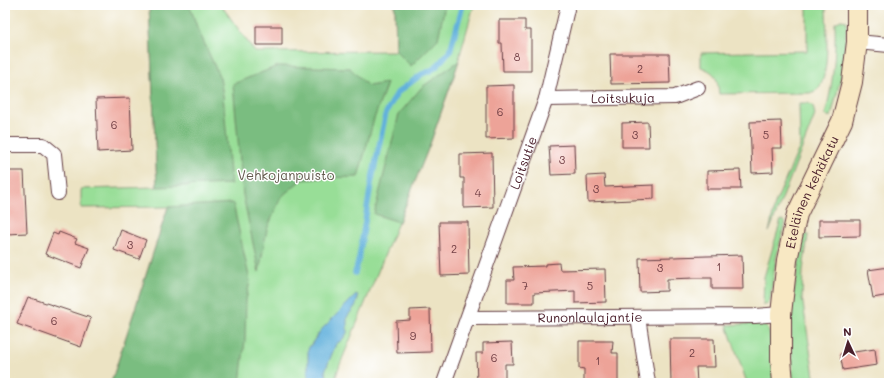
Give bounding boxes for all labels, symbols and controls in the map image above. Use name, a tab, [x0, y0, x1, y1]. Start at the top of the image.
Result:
house number: 8	[514, 49, 521, 64]
house number: 2	[637, 61, 643, 76]
street label: Loitsukuja	[591, 88, 655, 106]
house number: 6	[497, 104, 503, 119]
house number: 6	[111, 117, 117, 132]
house number: 3	[632, 127, 639, 142]
house number: 5	[763, 127, 769, 142]
street label: Eteläinen kehäkatu	[781, 132, 842, 250]
street label: Loitsutie	[505, 134, 540, 192]
house number: 3	[559, 152, 566, 167]
park label: Vehkojanpuisto	[238, 166, 335, 183]
house number: 3	[593, 181, 600, 196]
house number: 4	[475, 185, 482, 200]
house number: 3	[127, 237, 134, 252]
house number: 2	[451, 241, 457, 256]
house number: 1	[717, 259, 721, 274]
house number: 3	[657, 260, 664, 275]
house number: 7	[522, 278, 528, 293]
house number: 5	[587, 278, 593, 293]
street label: Runonlaulajantie	[537, 308, 643, 326]
house number: 6	[51, 313, 57, 328]
north arrow	[828, 322, 868, 362]
text: N	[843, 324, 852, 339]
house number: 9	[410, 328, 417, 343]
house number: 2	[689, 345, 695, 360]
house number: 6	[491, 350, 497, 365]
house number: 1	[596, 353, 600, 368]

